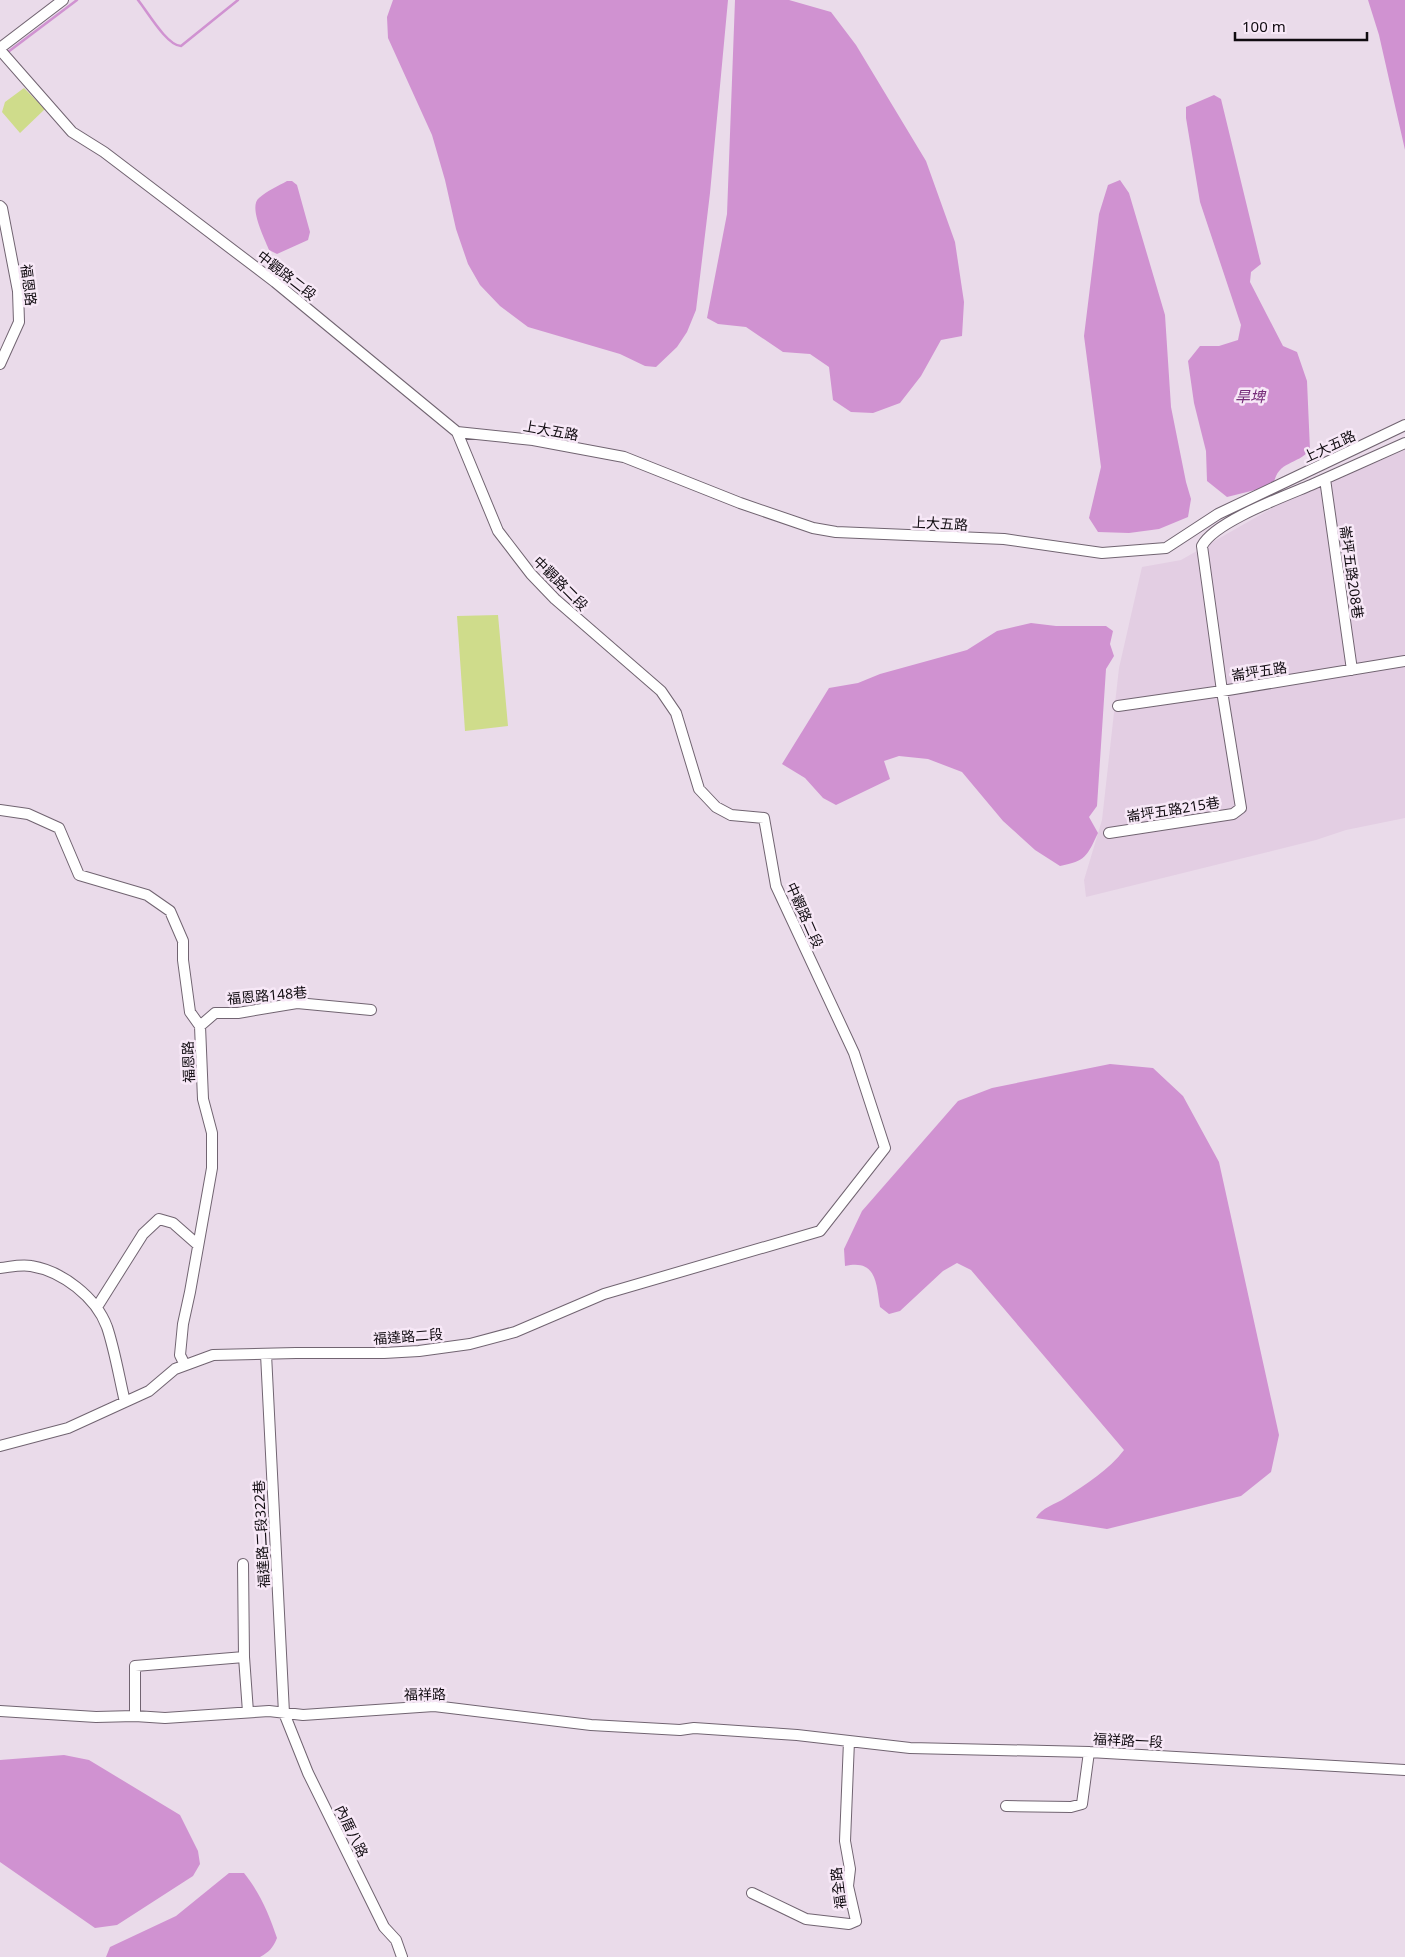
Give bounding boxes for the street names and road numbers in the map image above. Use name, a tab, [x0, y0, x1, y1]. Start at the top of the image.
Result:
street label: 中觀路二段	[254, 246, 320, 304]
street label: 福恩路	[17, 263, 41, 307]
street label: 上大五路	[522, 416, 580, 444]
street label: 上大五路	[1300, 426, 1358, 466]
street label: 上大五路	[912, 512, 968, 534]
street label: 崙坪五路208巷	[1336, 524, 1368, 620]
street label: 中觀路二段	[530, 552, 592, 614]
street label: 崙坪五路	[1230, 657, 1288, 685]
street label: 崙坪五路215巷	[1125, 792, 1221, 826]
street label: 中觀路二段	[782, 879, 828, 951]
street label: 福恩路148巷	[226, 982, 308, 1008]
street label: 福恩路	[178, 1041, 198, 1083]
street label: 福達路二段	[372, 1324, 444, 1348]
street label: 福達路二段322巷	[249, 1480, 273, 1588]
street label: 福祥路	[404, 1684, 446, 1704]
street label: 福祥路一段	[1093, 1729, 1163, 1751]
street label: 內厝八路	[331, 1802, 373, 1860]
street label: 福全路	[826, 1866, 850, 1910]

